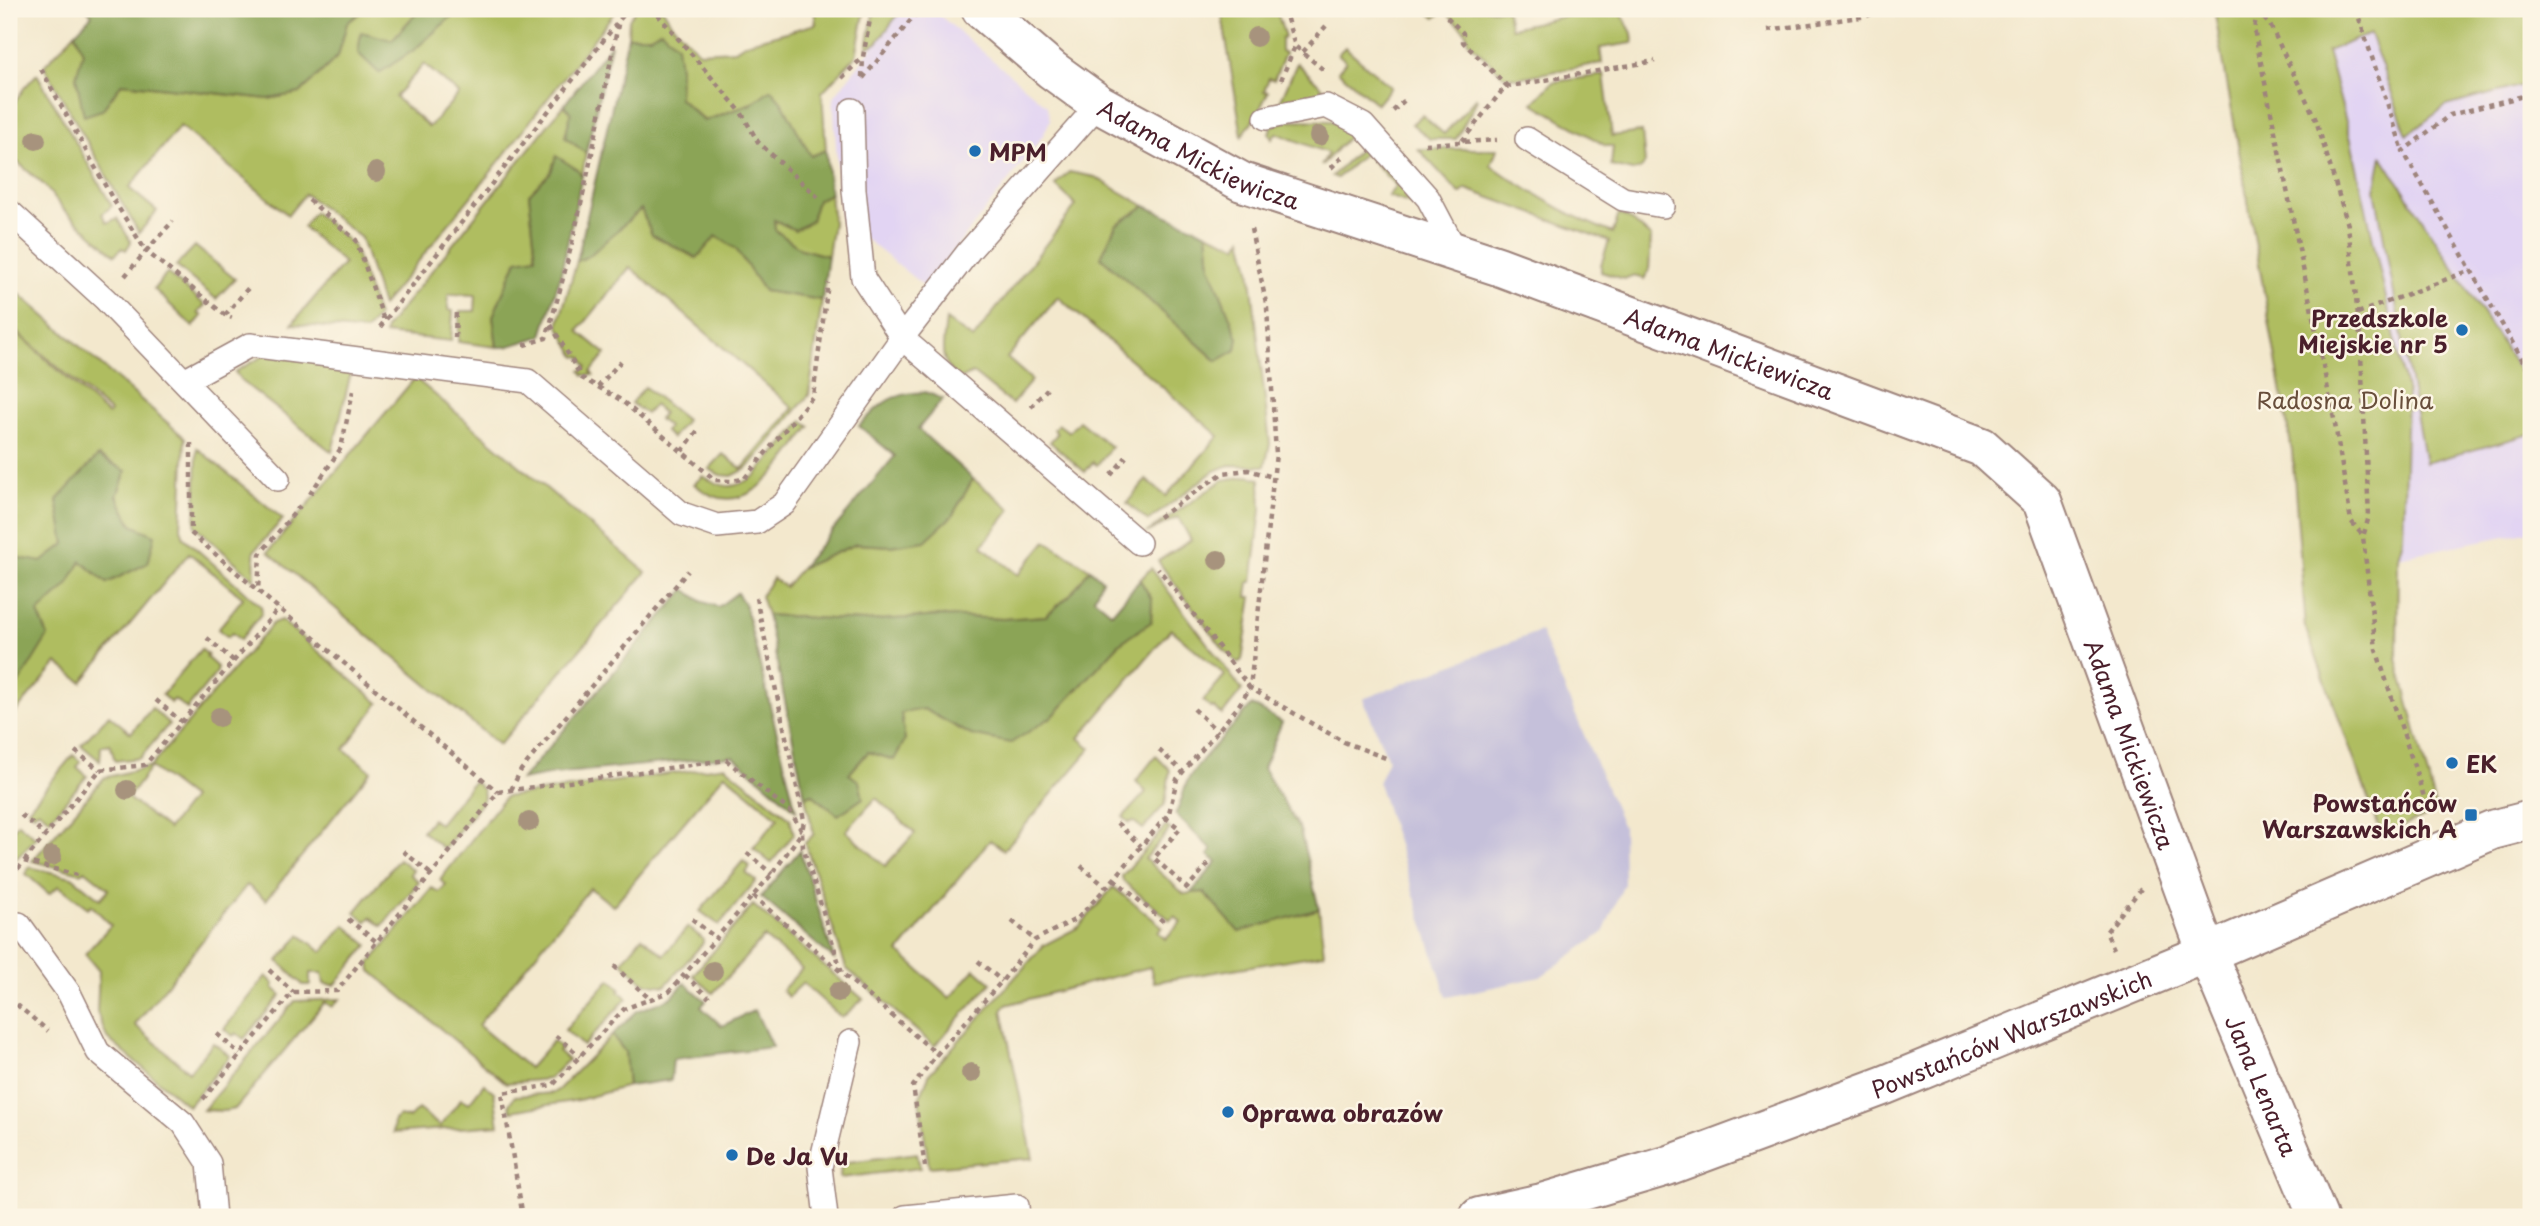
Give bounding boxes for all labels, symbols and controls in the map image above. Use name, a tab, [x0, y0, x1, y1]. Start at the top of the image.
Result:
street label: Adama Mickiewicza	[1092, 90, 1305, 217]
place label: MPM	[989, 134, 1047, 169]
marker: MPM	[967, 143, 983, 159]
street label: Adama Mickiewicza	[1620, 297, 1839, 408]
place label: Przedszkole Miejskie nr 5	[2298, 300, 2448, 361]
marker: Przedszkole Miejskie nr 5	[2454, 322, 2470, 338]
park label: Radosna Dolina	[2257, 382, 2434, 417]
street label: Adama Mickiewicza	[2076, 634, 2185, 854]
place label: EK	[2466, 746, 2497, 781]
marker: EK	[2444, 755, 2460, 771]
place label: Powstańców Warszawskich A	[2262, 785, 2458, 846]
marker: Powstańców Warszawskich A	[2463, 807, 2479, 823]
street label: Powstańców Warszawskich	[1866, 960, 2157, 1106]
street label: Jana Lenarta	[2217, 1009, 2308, 1161]
place label: Oprawa obrazów	[1242, 1095, 1443, 1130]
marker: Oprawa obrazów	[1220, 1104, 1236, 1120]
place label: De Ja Vu	[746, 1138, 849, 1173]
marker: De Ja Vu	[724, 1147, 740, 1163]

